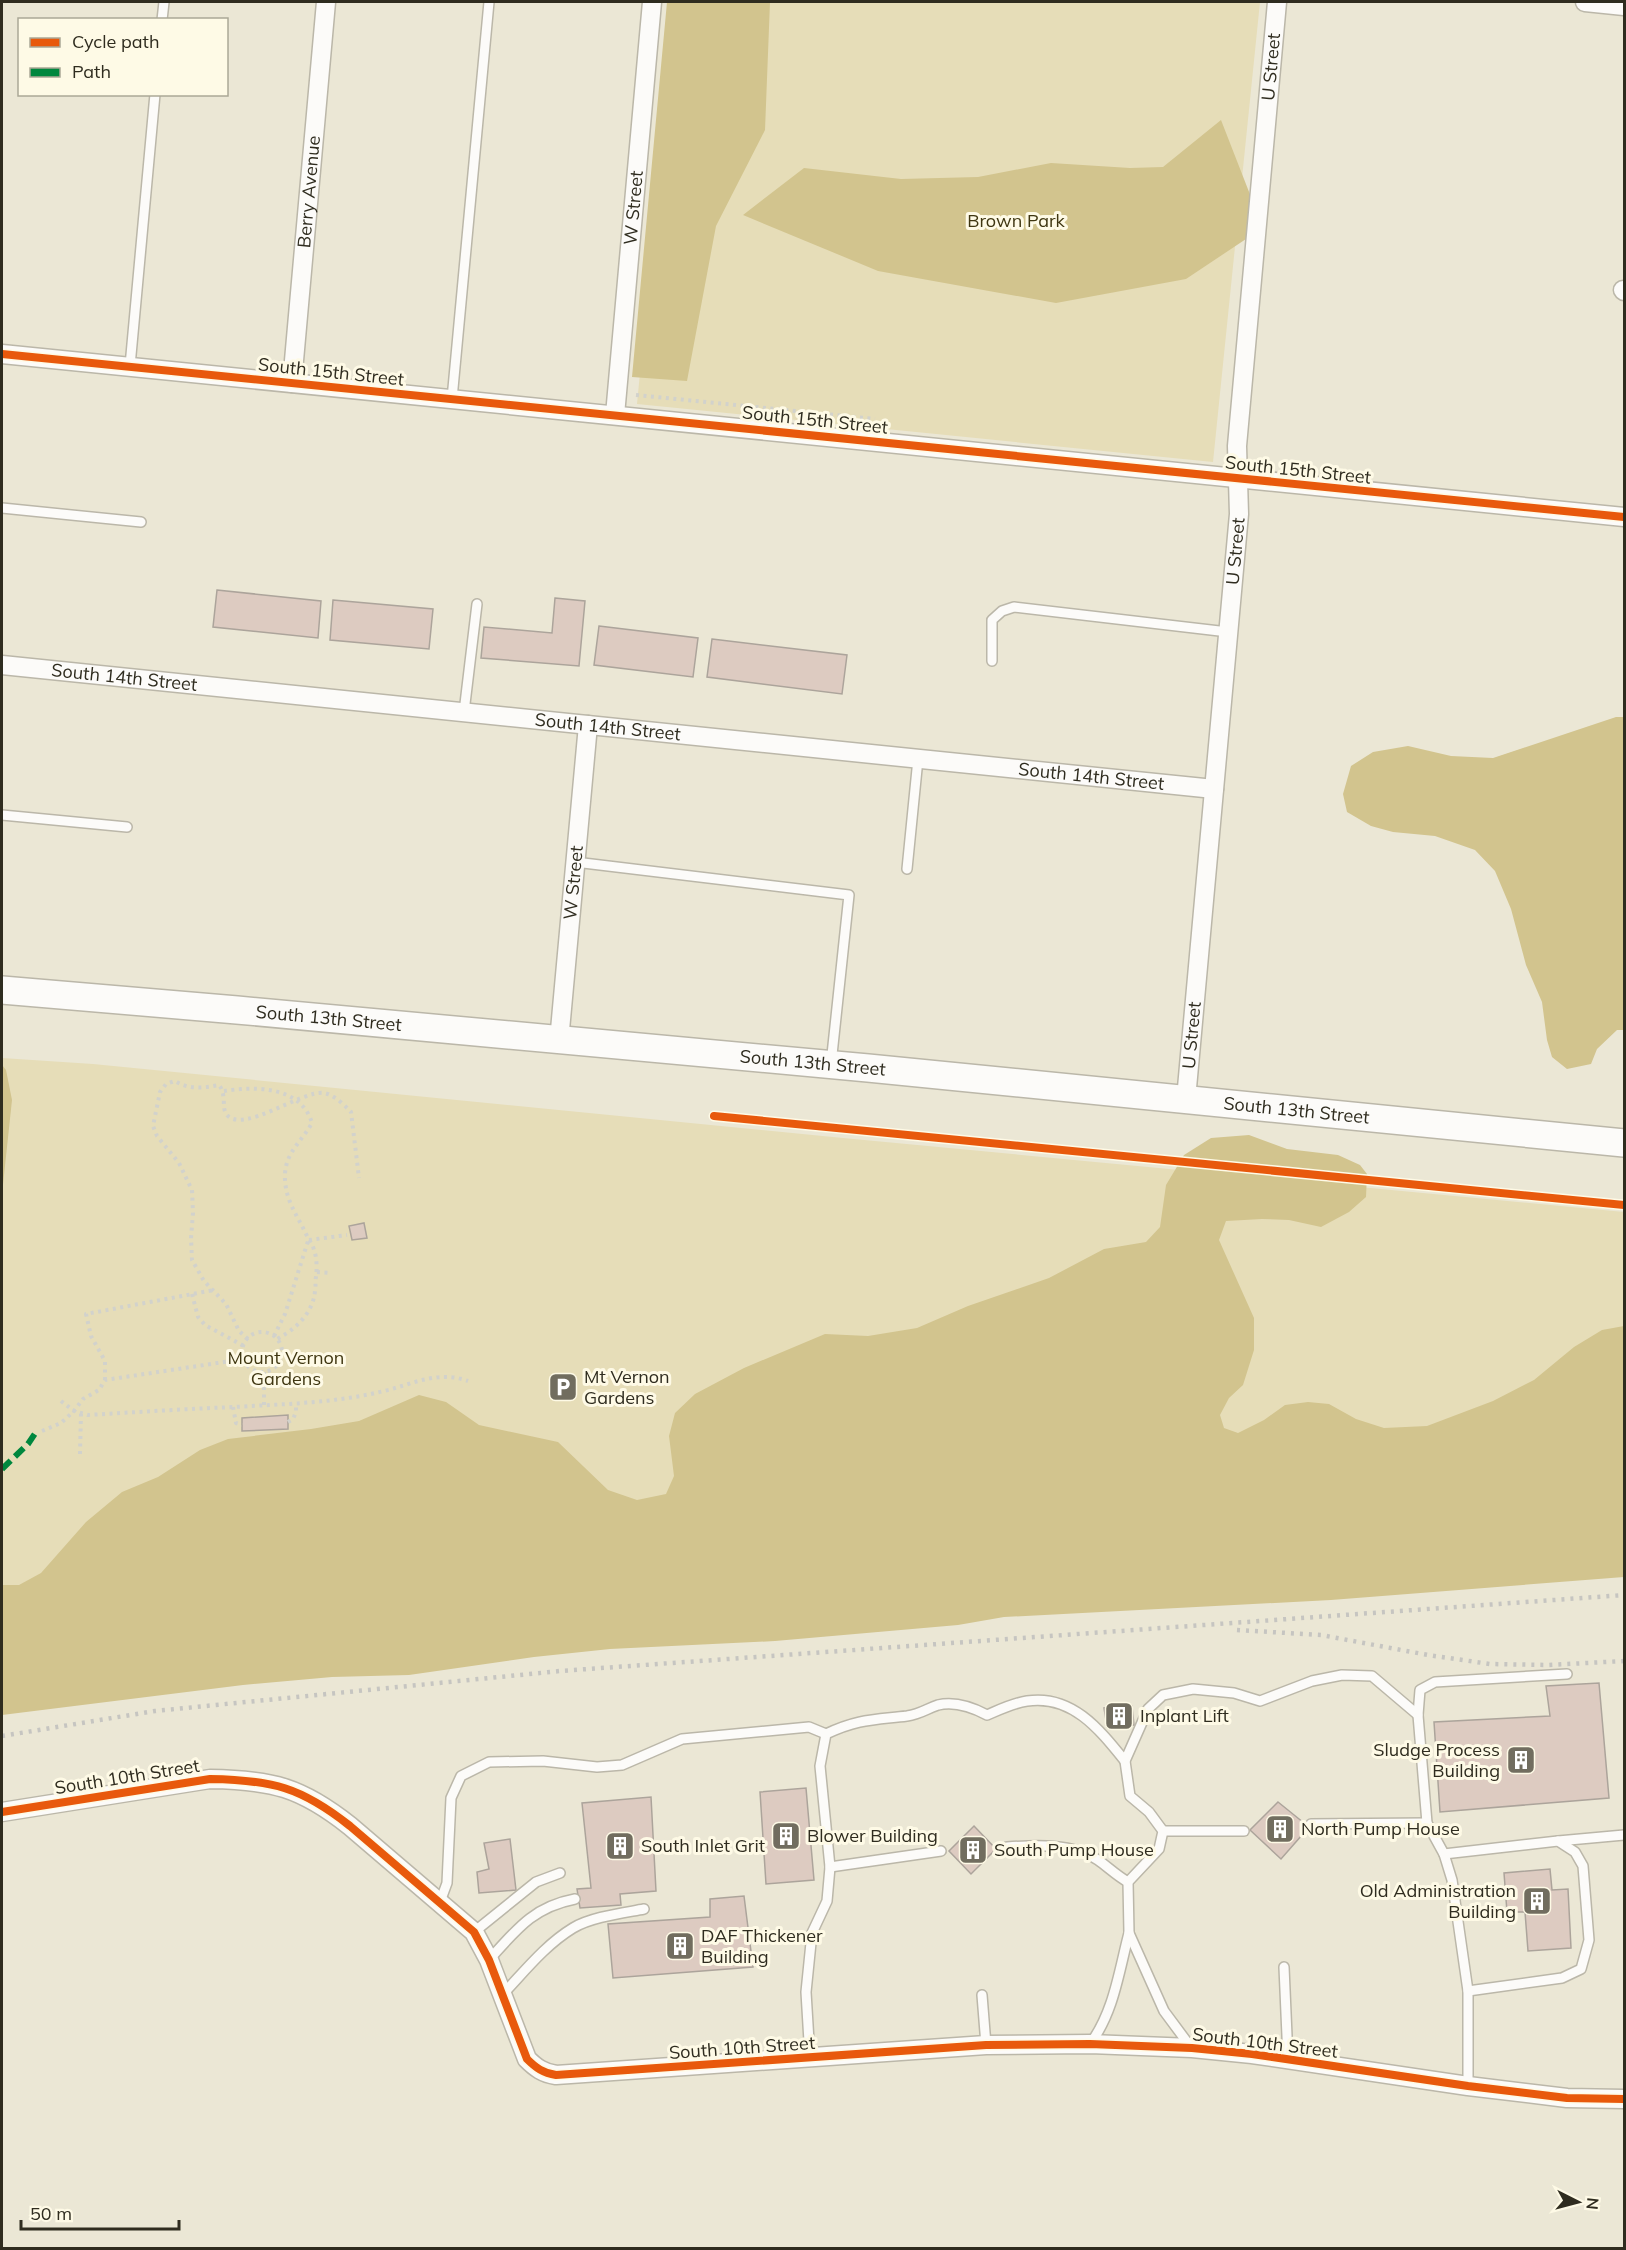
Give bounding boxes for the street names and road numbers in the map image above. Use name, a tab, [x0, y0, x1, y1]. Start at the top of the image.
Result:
street label: U Street	[1256, 32, 1285, 102]
street label: Berry Avenue	[292, 135, 325, 249]
street label: W Street	[618, 170, 648, 246]
street label: South 15th Street	[257, 352, 405, 391]
street label: South 15th Street	[741, 400, 889, 439]
street label: South 15th Street	[1224, 450, 1372, 489]
street label: U Street	[1221, 516, 1250, 586]
street label: South 14th Street	[50, 658, 198, 696]
street label: South 14th Street	[534, 708, 682, 745]
street label: South 14th Street	[1017, 757, 1165, 795]
street label: W Street	[558, 844, 588, 921]
street label: South 13th Street	[255, 1000, 403, 1036]
street label: U Street	[1177, 1000, 1206, 1070]
street label: South 13th Street	[739, 1044, 887, 1081]
street label: South 13th Street	[1222, 1091, 1370, 1129]
street label: South 10th Street	[53, 1754, 201, 1799]
street label: South 10th Street	[1191, 2022, 1339, 2063]
street label: South 10th Street	[668, 2031, 816, 2064]

